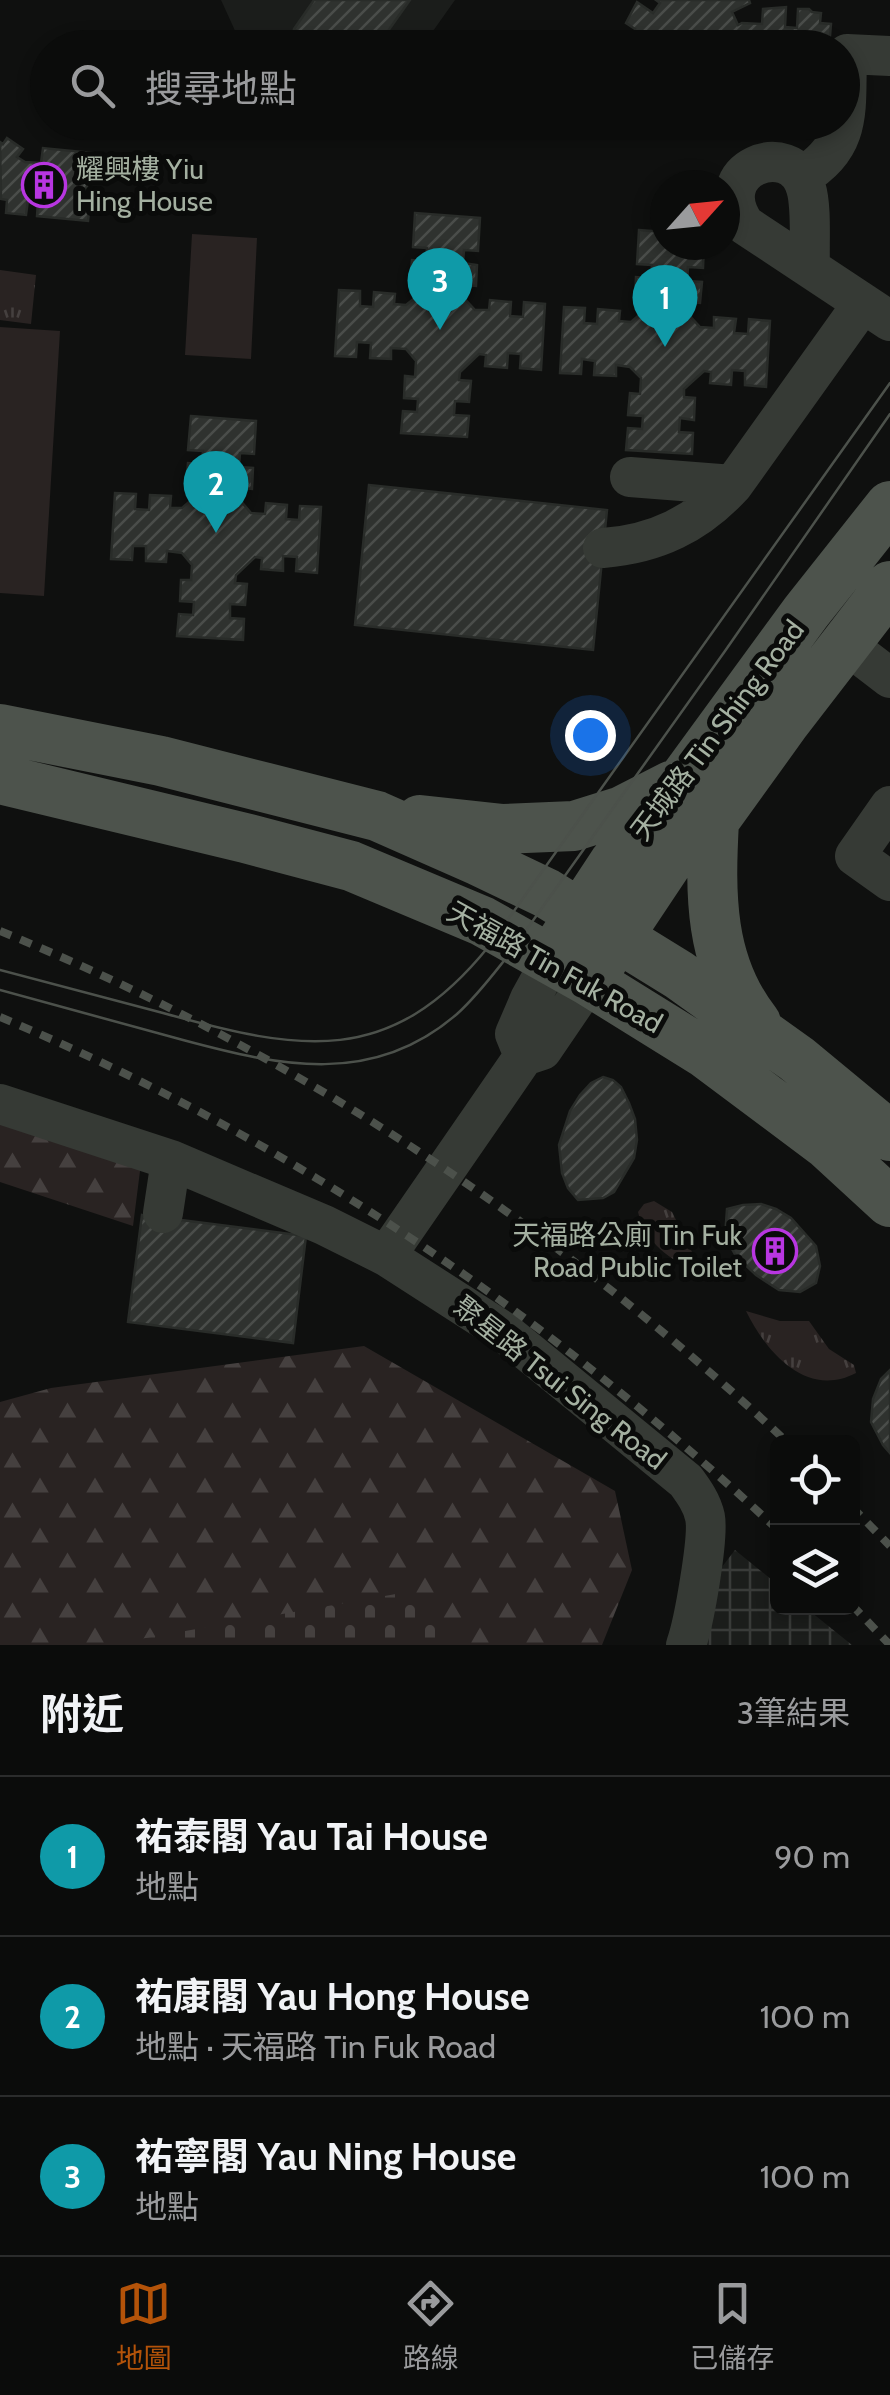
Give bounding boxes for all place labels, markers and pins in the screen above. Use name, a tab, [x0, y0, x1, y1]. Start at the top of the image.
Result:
place label: 耀興樓 Yiu Hing House	[76, 152, 213, 218]
building icon: 耀興樓 Yiu Hing House	[21, 162, 67, 208]
pin: 3	[408, 248, 472, 330]
pin: 1	[632, 264, 698, 347]
pin: 2	[184, 450, 248, 533]
place label: 天福路公廁 Tin Fuk Road Public Toilet	[512, 1218, 742, 1284]
building icon: 天福路公廁 Tin Fuk Road Public Toilet	[752, 1228, 798, 1274]

